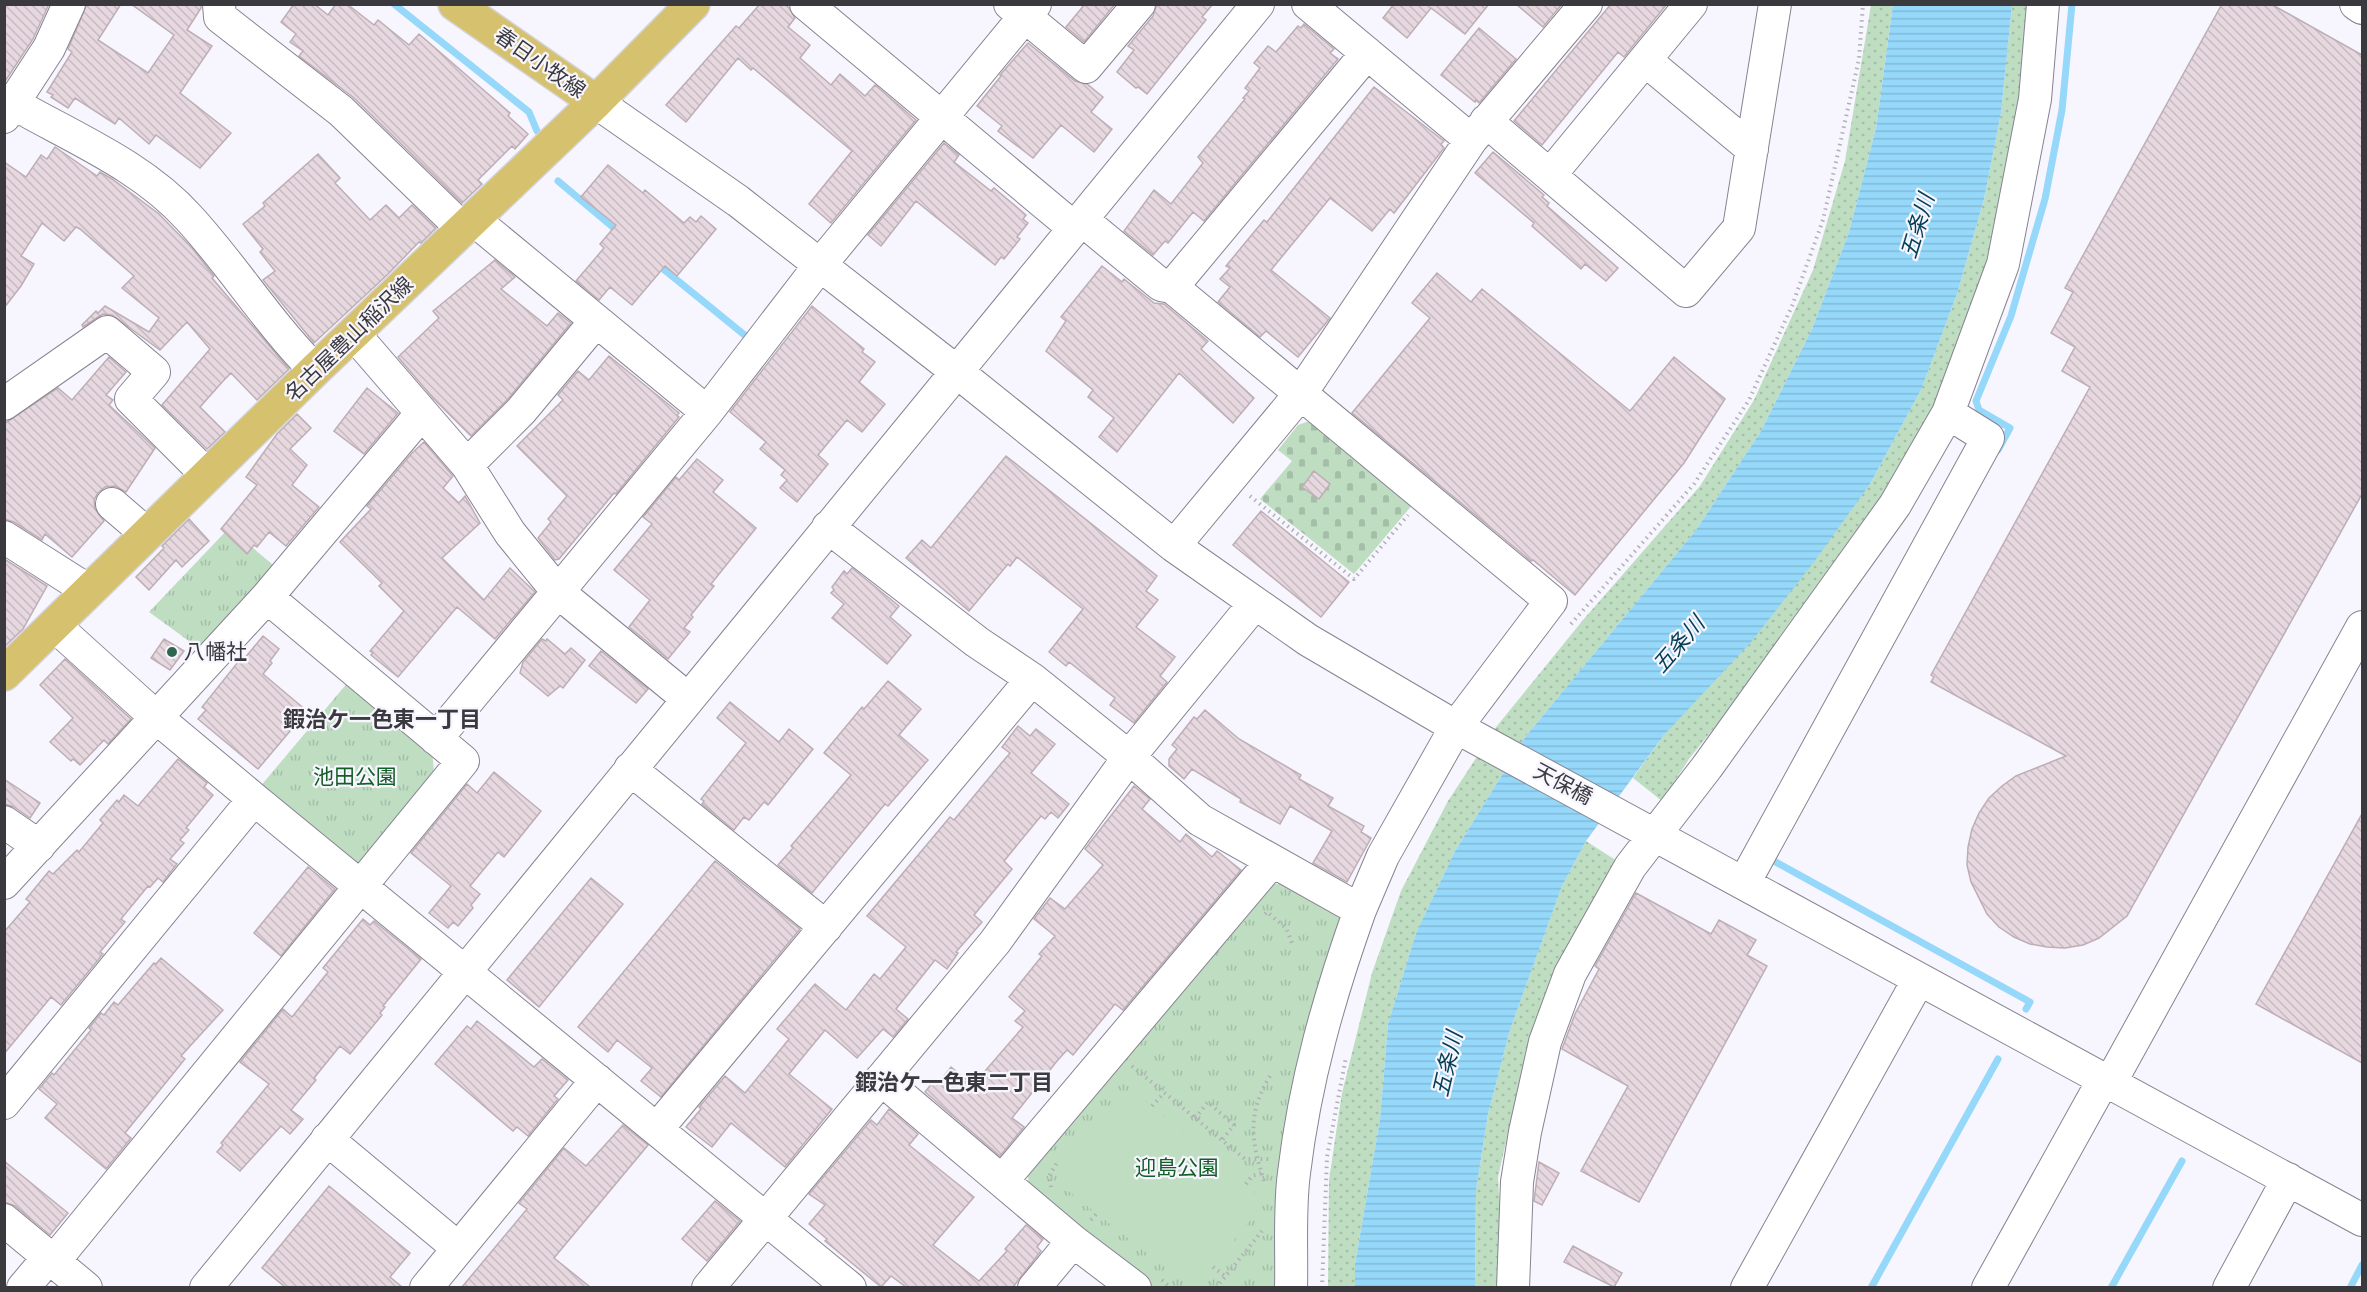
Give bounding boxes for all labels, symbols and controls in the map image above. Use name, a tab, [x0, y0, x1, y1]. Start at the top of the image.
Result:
street label: 春日小牧線	[488, 21, 592, 105]
water label: 五条川	[1892, 188, 1943, 262]
street label: 名古屋豊山稲沢線	[278, 270, 420, 408]
water label: 五条川	[1644, 607, 1713, 679]
place label: 八幡社	[184, 637, 247, 667]
marker: 八幡社	[165, 645, 179, 659]
district label: 鍜治ケ一色東一丁目	[283, 703, 481, 735]
street label: 天保橋	[1528, 756, 1598, 812]
park label: 池田公園	[313, 762, 397, 792]
water label: 五条川	[1424, 1026, 1470, 1100]
district label: 鍜治ケ一色東二丁目	[855, 1066, 1053, 1098]
park label: 迎島公園	[1135, 1153, 1219, 1183]

